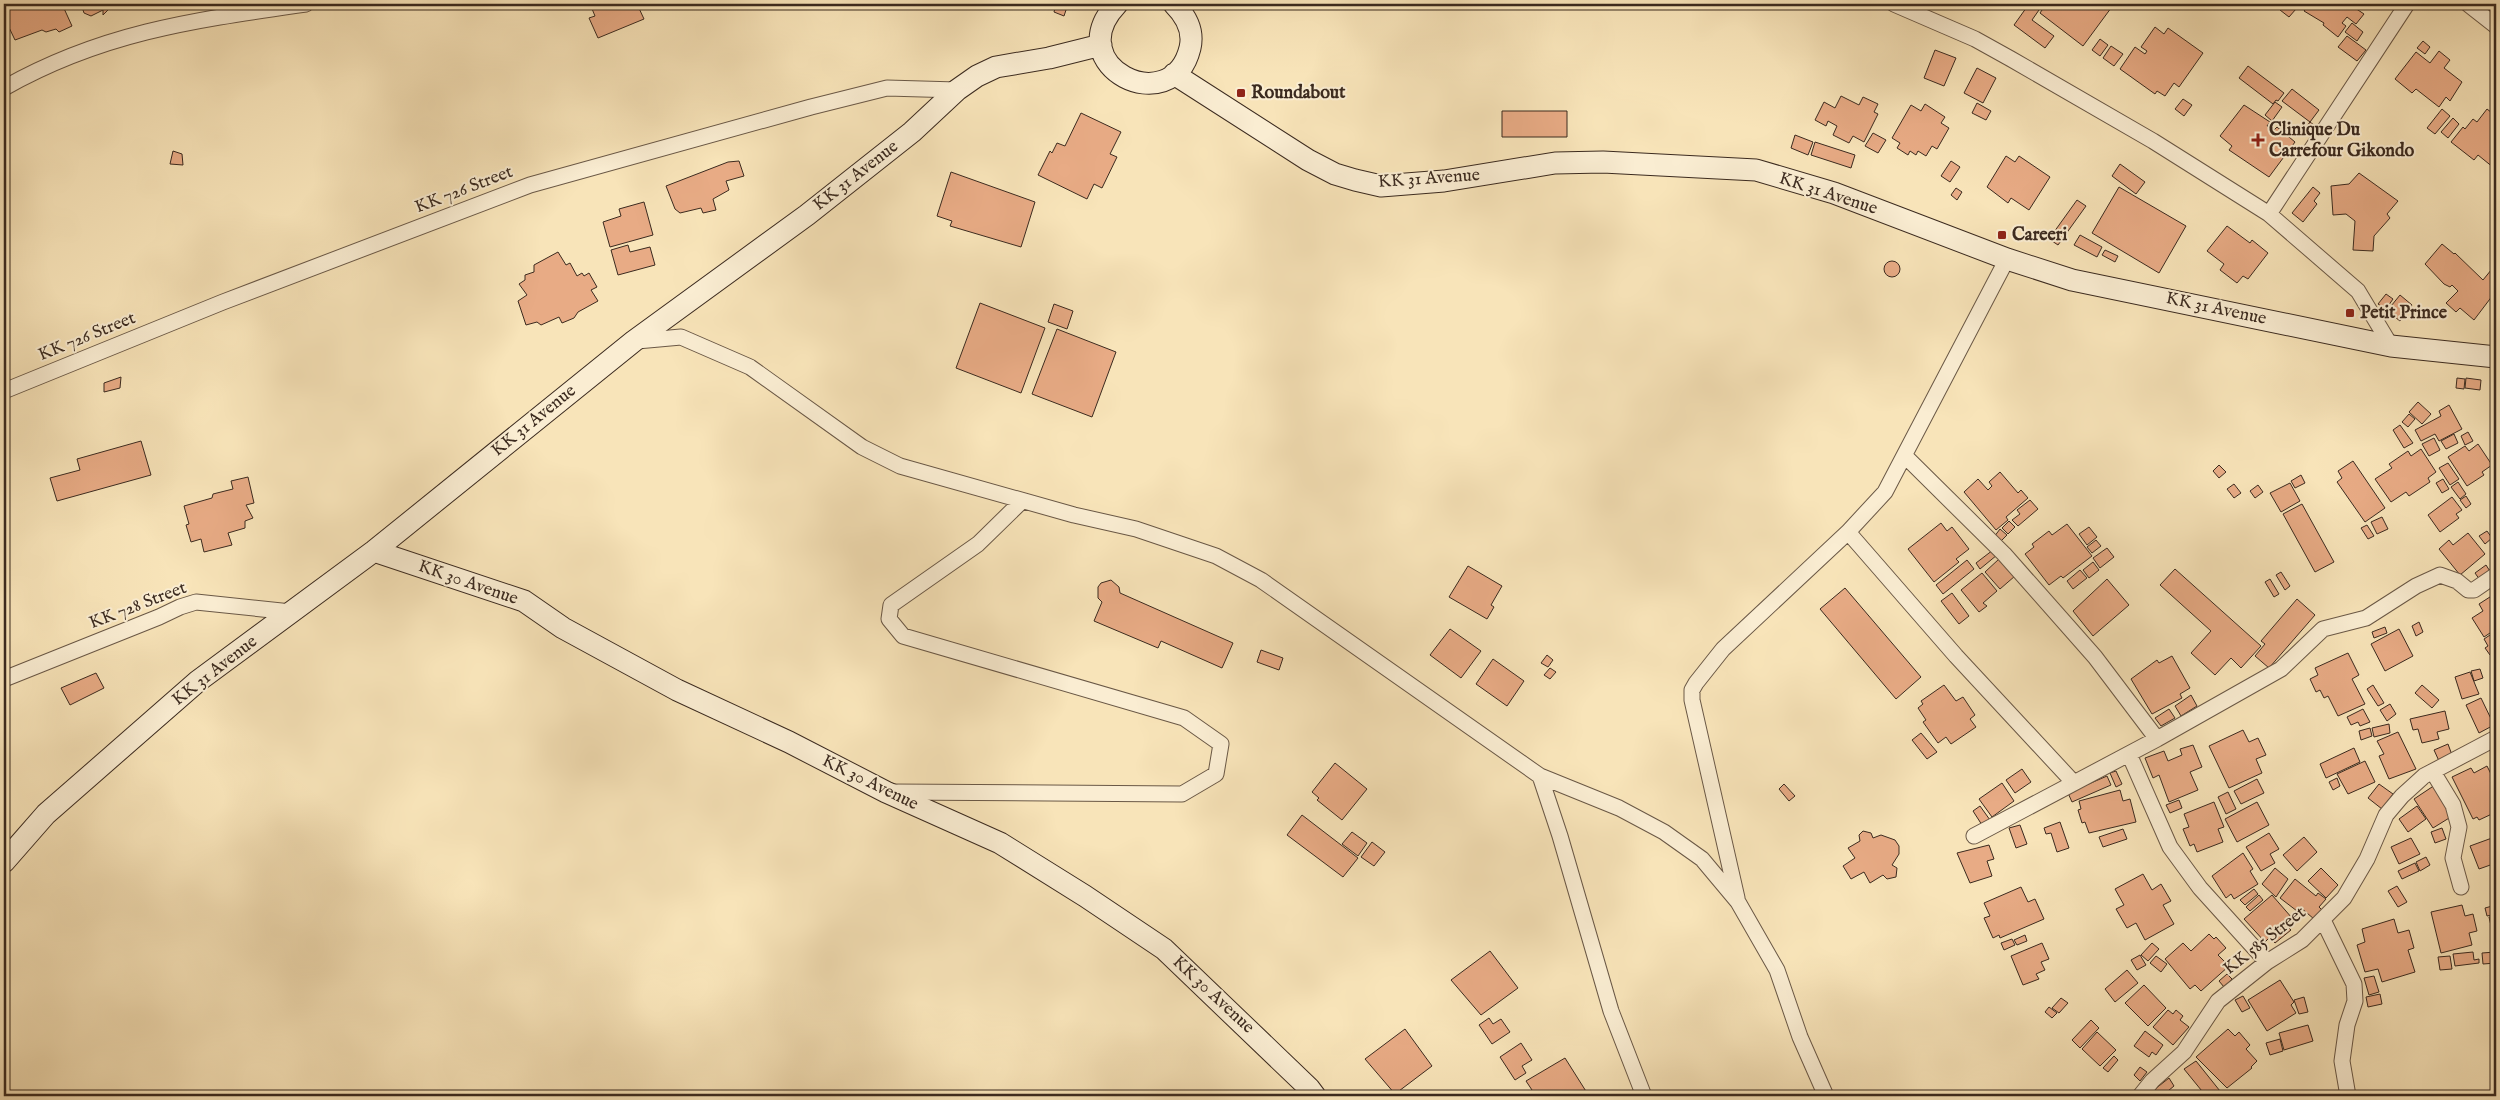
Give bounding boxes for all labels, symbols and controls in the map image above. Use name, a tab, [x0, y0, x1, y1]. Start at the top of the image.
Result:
place label: Roundabout	[1251, 82, 1346, 105]
marker: Roundabout	[1235, 87, 1247, 99]
place label: Clinique Du Carrefour Gikondo	[2269, 119, 2414, 163]
marker: Clinique Du Carrefour Gikondo	[2251, 133, 2265, 147]
street label: KK 31 Avenue	[809, 135, 903, 217]
street label: KK 726 Street	[412, 161, 516, 219]
street label: KK 31 Avenue	[1377, 164, 1481, 194]
street label: KK 31 Avenue	[1776, 167, 1880, 221]
place label: Careeri	[2012, 224, 2067, 247]
marker: Careeri	[1996, 229, 2008, 241]
street label: KK 31 Avenue	[2164, 287, 2268, 331]
place label: Petit Prince	[2360, 302, 2448, 325]
street label: KK 726 Street	[35, 307, 139, 367]
marker: Petit Prince	[2344, 307, 2356, 319]
street label: KK 31 Avenue	[487, 380, 581, 462]
street label: KK 30 Avenue	[415, 555, 521, 611]
street label: KK 728 Street	[86, 577, 190, 635]
street label: KK 31 Avenue	[168, 630, 262, 712]
street label: KK 30 Avenue	[818, 750, 922, 816]
street label: KK 585 Street	[2219, 902, 2311, 980]
street label: KK 30 Avenue	[1167, 951, 1259, 1039]

